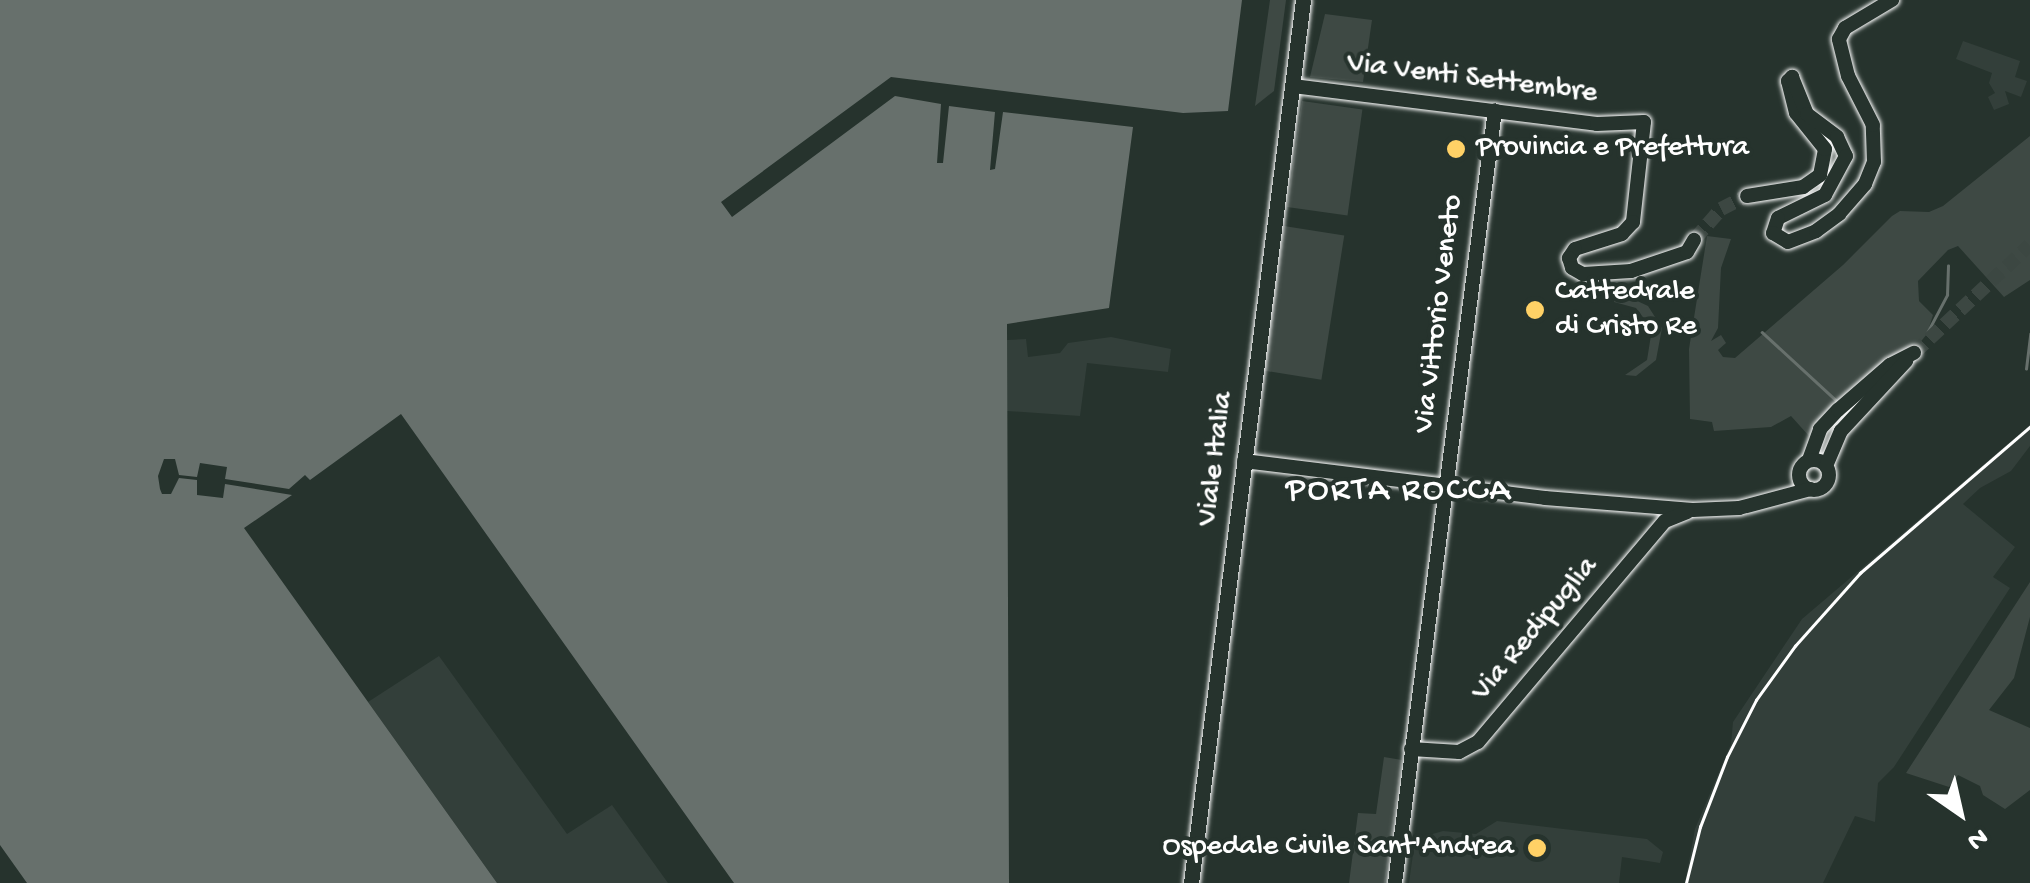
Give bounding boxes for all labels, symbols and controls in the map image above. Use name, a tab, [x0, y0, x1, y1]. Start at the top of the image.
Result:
street label: Via Venti Settembre	[1345, 47, 1599, 113]
place label: Provincia e Prefettura	[1476, 131, 1749, 167]
marker: Provincia e Prefettura	[1445, 138, 1467, 160]
street label: Via Vittorio Veneto	[1408, 193, 1472, 435]
place label: Cattedrale di Cristo Re	[1555, 275, 1697, 346]
marker: Cattedrale di Cristo Re	[1524, 299, 1546, 321]
street label: Viale Italia	[1191, 390, 1243, 528]
district label: PORTA ROCCA	[1286, 471, 1512, 513]
street label: Via Redipuglia	[1465, 550, 1607, 710]
north arrow	[1910, 763, 2010, 863]
text: N	[1960, 819, 1994, 857]
place label: Ospedale Civile Sant'Andrea	[1163, 830, 1514, 866]
marker: Ospedale Civile Sant'Andrea	[1524, 835, 1550, 861]

